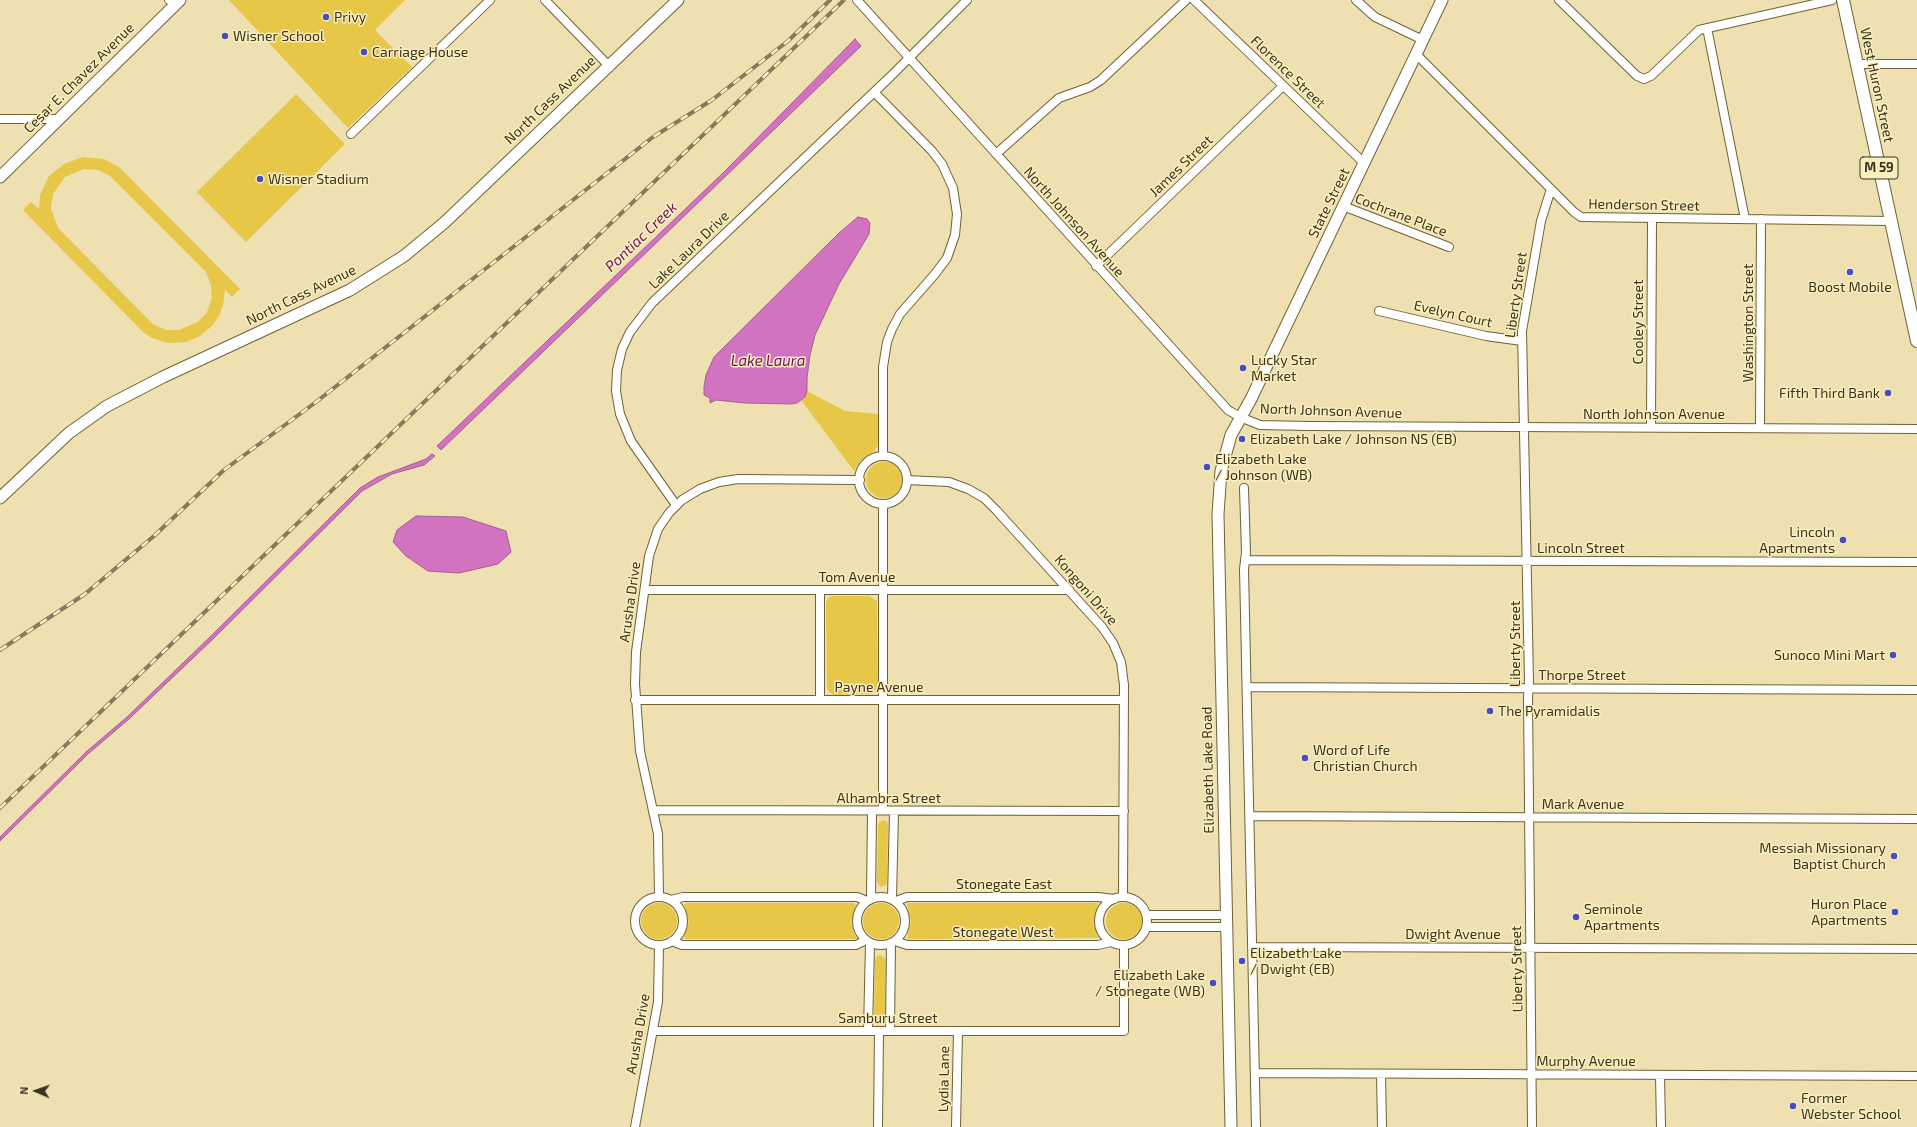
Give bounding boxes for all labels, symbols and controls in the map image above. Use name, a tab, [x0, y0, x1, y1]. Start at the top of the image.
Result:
place label: Privy	[334, 9, 366, 25]
marker: Privy	[321, 12, 331, 22]
street label: Cesar E. Chavez Avenue	[20, 19, 138, 137]
street label: West Huron Street	[1857, 26, 1897, 144]
place label: Wisner School	[233, 28, 324, 44]
marker: Wisner School	[220, 31, 230, 41]
street label: Florence Street	[1247, 32, 1329, 112]
place label: Carriage House	[372, 44, 468, 60]
marker: Carriage House	[359, 47, 369, 57]
street label: North Cass Avenue	[501, 52, 599, 148]
street label: James Street	[1146, 132, 1216, 200]
road number: M 59	[1860, 157, 1898, 179]
street label: North Johnson Avenue	[1020, 164, 1128, 280]
street label: State Street	[1305, 165, 1353, 241]
place label: Wisner Stadium	[268, 171, 369, 187]
marker: Wisner Stadium	[255, 174, 265, 184]
street label: Cochrane Place	[1353, 190, 1449, 240]
street label: Henderson Street	[1588, 196, 1700, 214]
water label: Pontiac Creek	[601, 198, 681, 276]
street label: Lake Laura Drive	[645, 208, 733, 292]
street label: Liberty Street	[1502, 251, 1530, 339]
street label: North Cass Avenue	[243, 261, 359, 329]
street label: Washington Street	[1740, 264, 1756, 382]
marker: Boost Mobile	[1845, 267, 1855, 277]
place label: Boost Mobile	[1808, 279, 1892, 295]
street label: Cooley Street	[1630, 280, 1646, 364]
street label: Evelyn Court	[1412, 297, 1494, 331]
water label: Lake Laura	[731, 352, 805, 370]
place label: Lucky Star Market	[1251, 352, 1317, 384]
marker: Lucky Star Market	[1238, 363, 1248, 373]
place label: Fifth Third Bank	[1779, 385, 1880, 401]
marker: Fifth Third Bank	[1883, 388, 1893, 398]
street label: North Johnson Avenue	[1260, 400, 1402, 422]
street label: North Johnson Avenue	[1583, 406, 1725, 422]
place label: Elizabeth Lake / Johnson NS (EB)	[1250, 431, 1457, 447]
marker: Elizabeth Lake / Johnson NS (EB)	[1237, 434, 1247, 444]
place label: Elizabeth Lake / Johnson (WB)	[1215, 451, 1312, 484]
marker: Elizabeth Lake / Johnson (WB)	[1202, 462, 1212, 472]
place label: Lincoln Apartments	[1759, 524, 1835, 556]
marker: Lincoln Apartments	[1838, 535, 1848, 545]
street label: Lincoln Street	[1537, 540, 1625, 556]
street label: Kongoni Drive	[1051, 551, 1121, 629]
street label: Arusha Drive	[616, 560, 644, 644]
street label: Tom Avenue	[819, 569, 895, 585]
street label: Liberty Street	[1507, 601, 1523, 687]
place label: Sunoco Mini Mart	[1774, 647, 1885, 663]
marker: Sunoco Mini Mart	[1888, 650, 1898, 660]
street label: Thorpe Street	[1538, 667, 1626, 683]
street label: Payne Avenue	[835, 679, 923, 695]
place label: The Pyramidalis	[1498, 703, 1600, 719]
street label: Elizabeth Lake Road	[1198, 706, 1218, 834]
marker: The Pyramidalis	[1485, 706, 1495, 716]
place label: Word of Life Christian Church	[1313, 742, 1418, 774]
marker: Word of Life Christian Church	[1300, 753, 1310, 763]
street label: Alhambra Street	[837, 790, 941, 806]
street label: Mark Avenue	[1542, 796, 1624, 812]
place label: Messiah Missionary Baptist Church	[1759, 840, 1886, 872]
marker: Messiah Missionary Baptist Church	[1889, 851, 1899, 861]
street label: Stonegate East	[956, 876, 1052, 892]
place label: Huron Place Apartments	[1811, 896, 1887, 928]
place label: Seminole Apartments	[1584, 901, 1660, 934]
marker: Huron Place Apartments	[1890, 907, 1900, 917]
marker: Seminole Apartments	[1571, 912, 1581, 922]
street label: Stonegate West	[952, 924, 1054, 940]
street label: Dwight Avenue	[1405, 926, 1501, 942]
street label: Liberty Street	[1508, 926, 1526, 1012]
place label: Elizabeth Lake / Dwight (EB)	[1250, 945, 1342, 978]
marker: Elizabeth Lake / Dwight (EB)	[1237, 956, 1247, 966]
place label: Elizabeth Lake / Stonegate (WB)	[1095, 967, 1205, 1000]
marker: Elizabeth Lake / Stonegate (WB)	[1208, 978, 1218, 988]
street label: Arusha Drive	[623, 992, 653, 1076]
street label: Samburu Street	[838, 1010, 938, 1026]
street label: Lydia Lane	[935, 1046, 953, 1112]
street label: Murphy Avenue	[1536, 1053, 1636, 1069]
north arrow	[16, 1071, 56, 1111]
text: N	[17, 1086, 30, 1095]
place label: Former Webster School	[1801, 1090, 1901, 1122]
marker: Former Webster School	[1788, 1101, 1798, 1111]

